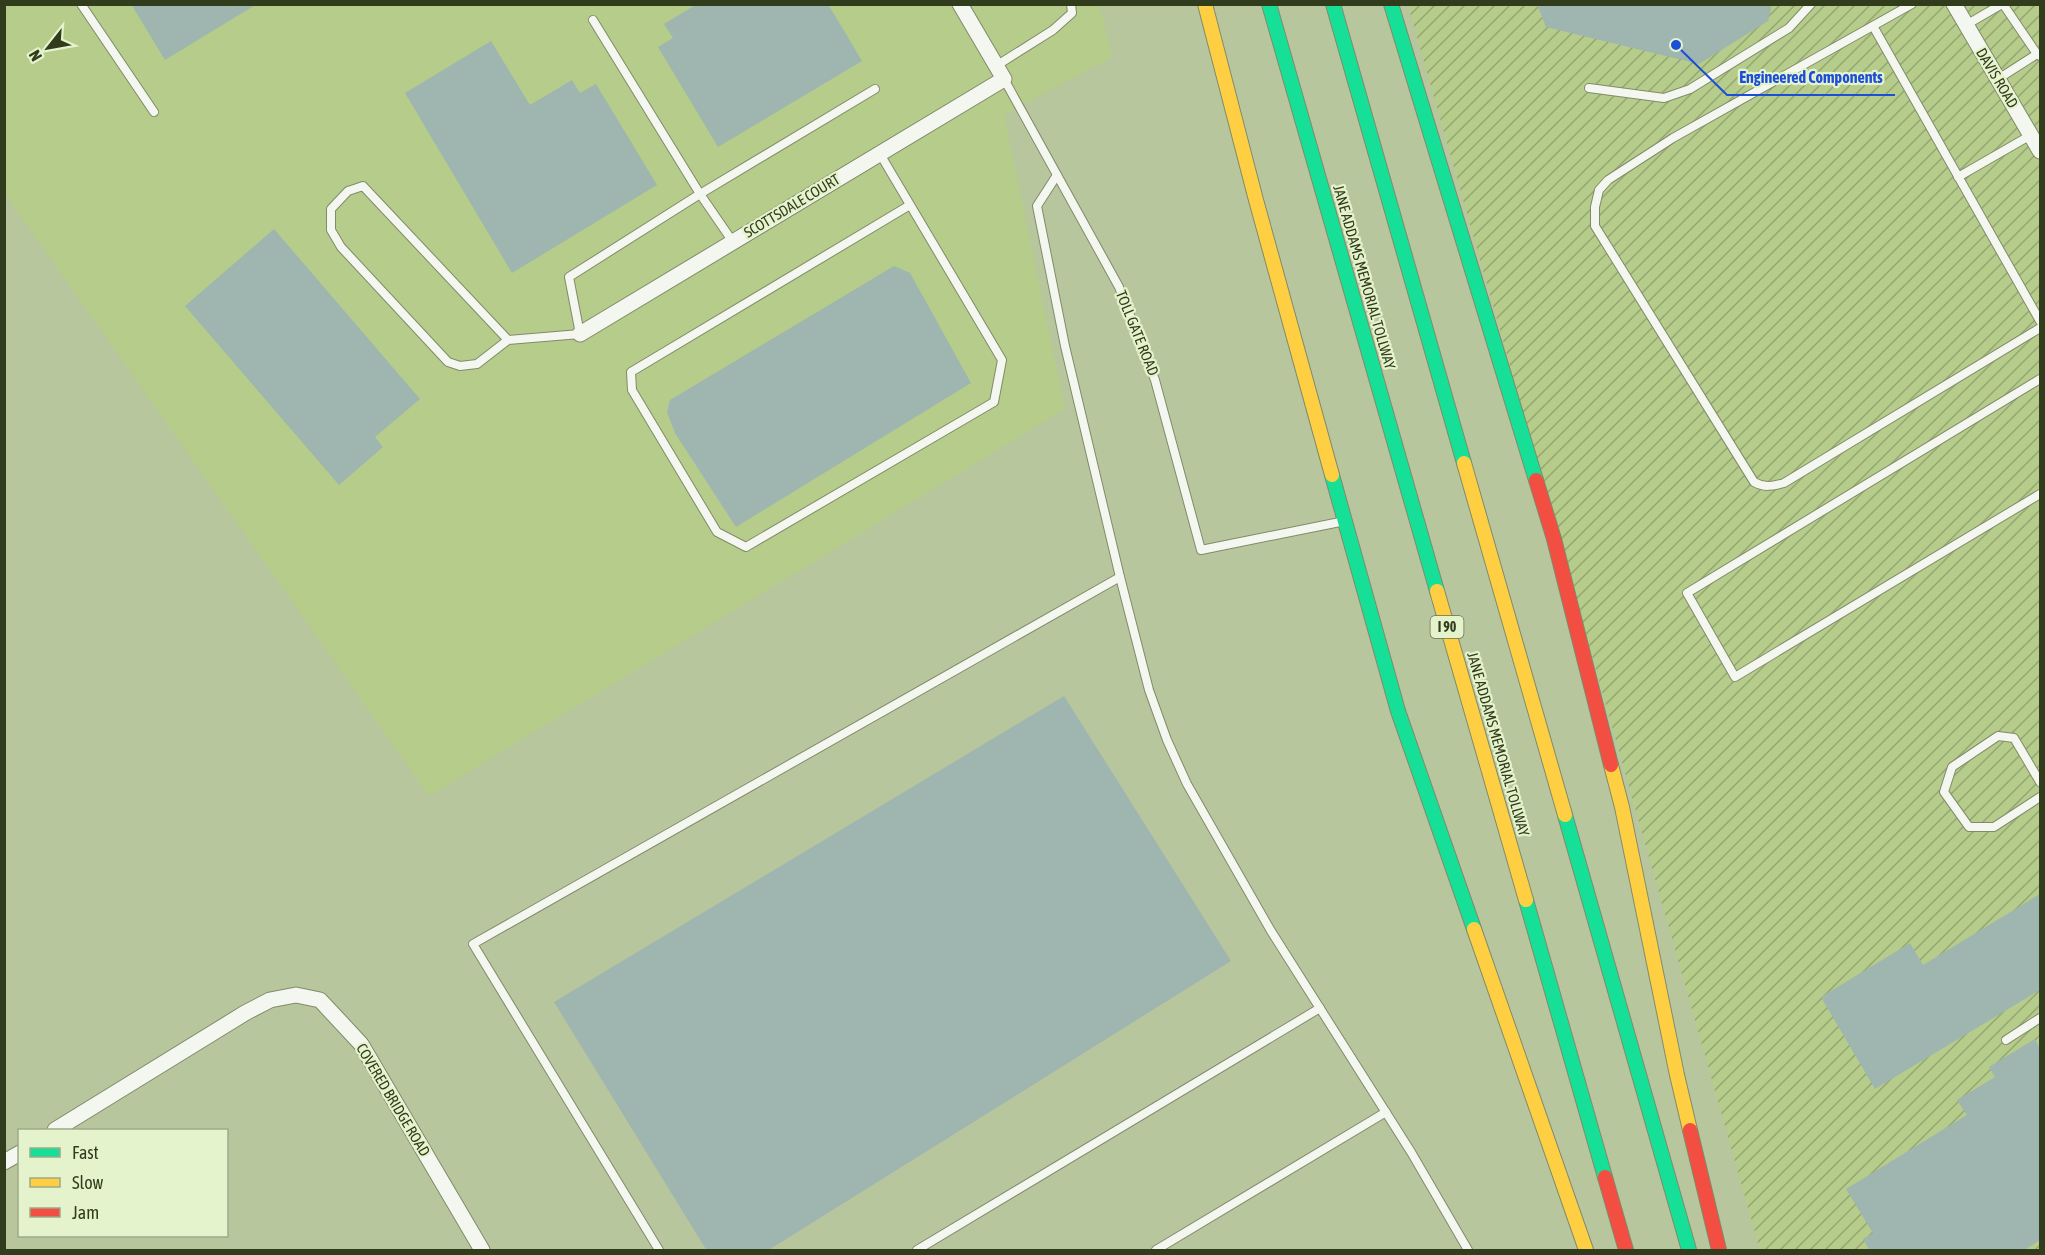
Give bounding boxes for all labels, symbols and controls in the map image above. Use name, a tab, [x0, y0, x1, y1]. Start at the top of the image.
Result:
north arrow	[18, 18, 78, 78]
street label: DAVIS ROAD	[1973, 45, 2022, 111]
text: N	[25, 47, 45, 64]
callout: Engineered Components	[1727, 61, 1895, 95]
text: Engineered Components	[1739, 68, 1883, 86]
street label: SCOTTSDALE COURT	[741, 170, 843, 241]
street label: JANE ADDAMS MEMORIAL TOLLWAY	[1330, 183, 1399, 371]
street label: TOLL GATE ROAD	[1113, 288, 1162, 378]
road number: I 90	[1430, 616, 1464, 638]
street label: JANE ADDAMS MEMORIAL TOLLWAY	[1464, 650, 1533, 838]
street label: COVERED BRIDGE ROAD	[353, 1040, 434, 1159]
legend	[18, 1129, 228, 1237]
text: Fast	[72, 1142, 99, 1163]
text: Slow	[72, 1172, 103, 1193]
text: Jam	[72, 1202, 99, 1223]

